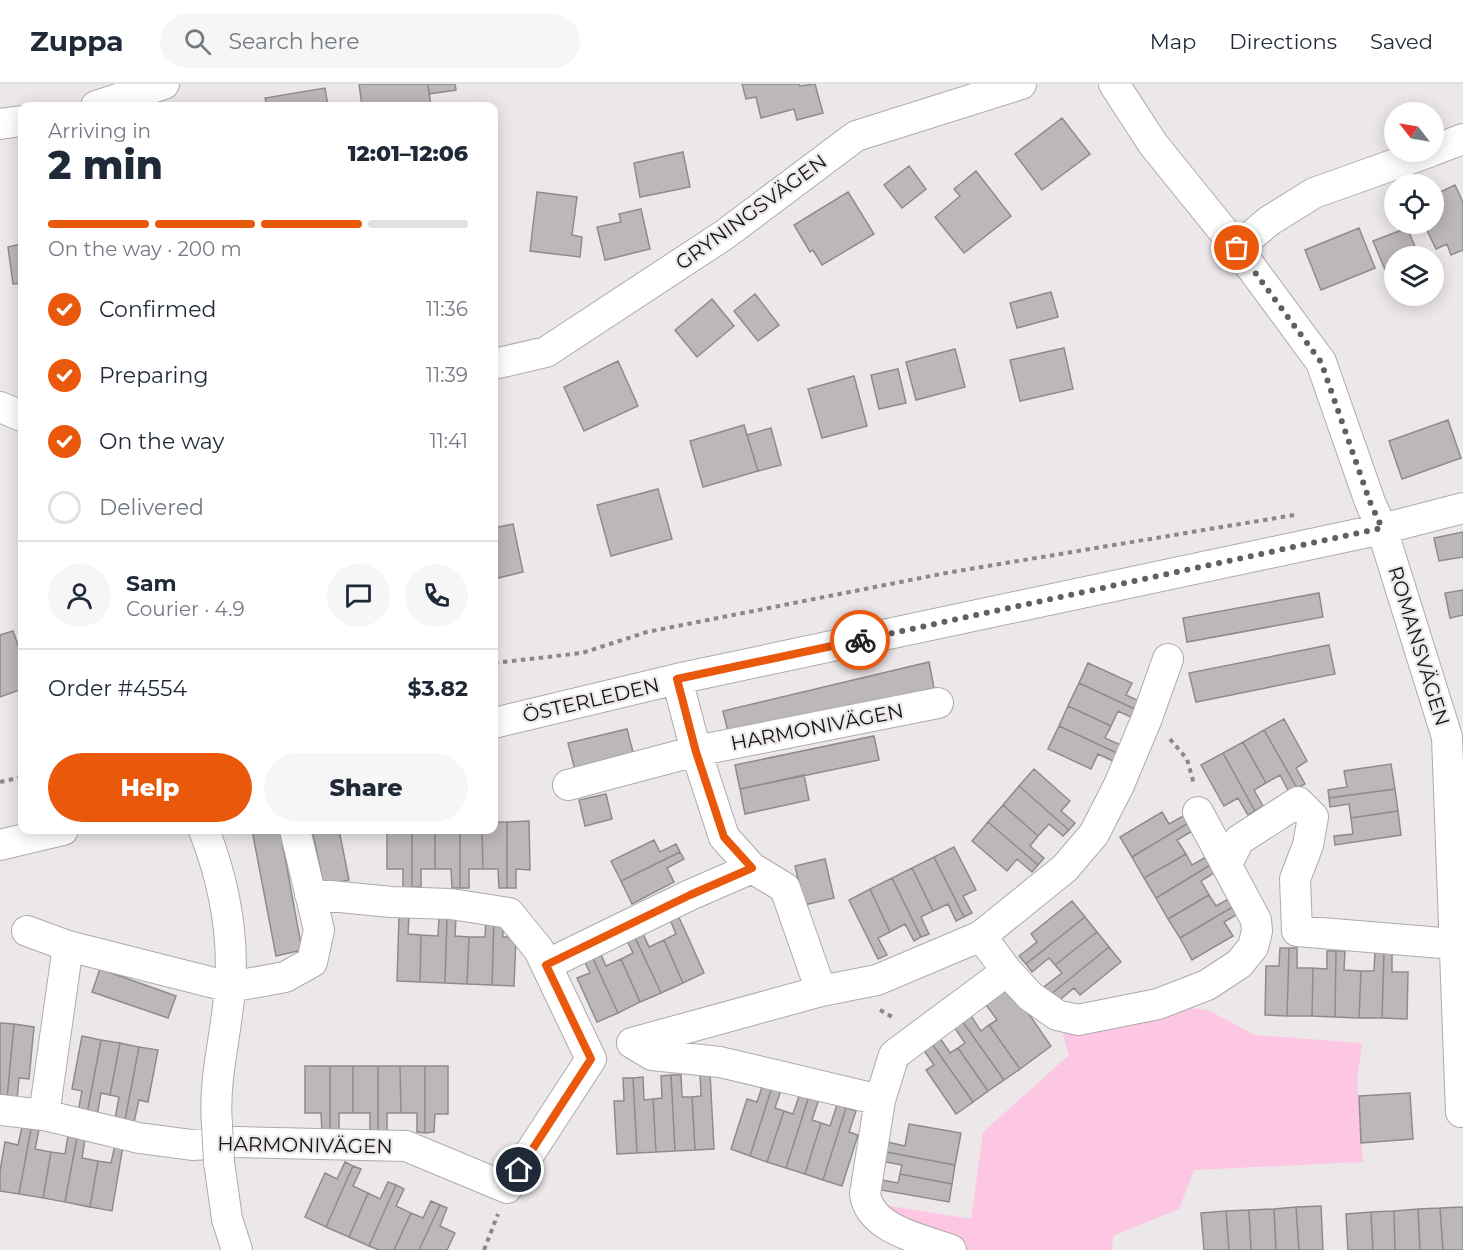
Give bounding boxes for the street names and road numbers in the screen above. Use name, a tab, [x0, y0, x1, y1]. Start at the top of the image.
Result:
street label: GRYNINGSVÄGEN	[671, 149, 831, 275]
street label: ROMANSVÄGEN	[1383, 563, 1455, 729]
street label: ÖSTERLEDEN	[520, 673, 662, 727]
street label: HARMONIVÄGEN	[729, 698, 905, 756]
street label: HARMONIVÄGEN	[217, 1131, 393, 1159]

